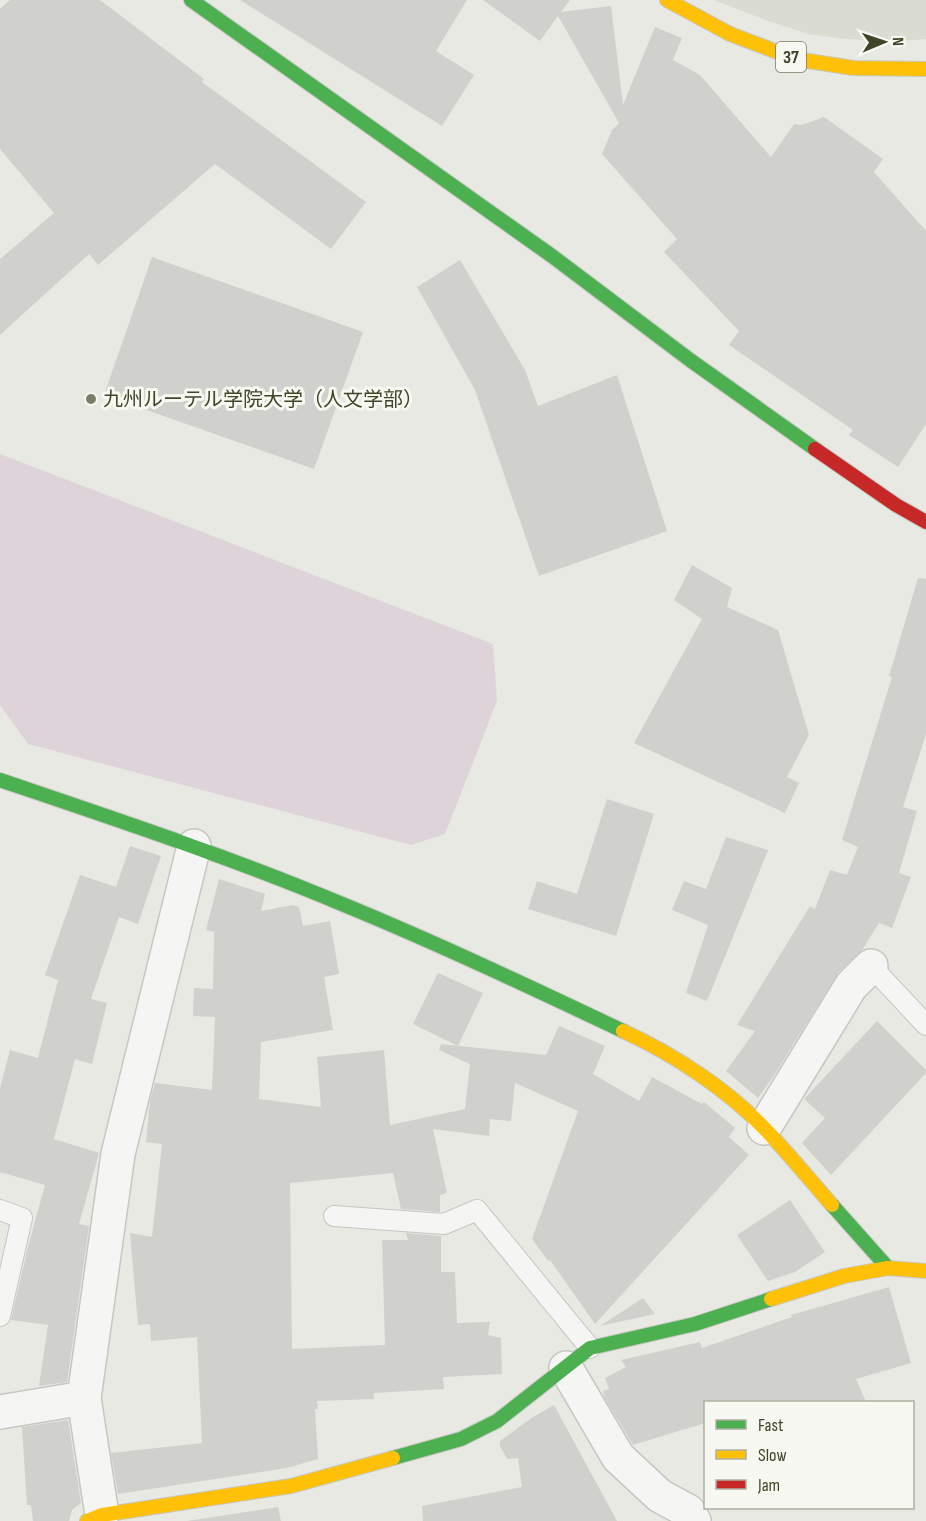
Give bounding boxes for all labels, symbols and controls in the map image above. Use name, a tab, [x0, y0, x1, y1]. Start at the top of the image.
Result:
north arrow	[854, 12, 914, 72]
text: N	[888, 37, 907, 46]
road number: 37	[776, 42, 806, 72]
place label: 九州ルーテル学院大学（人文学部）	[103, 388, 423, 412]
marker: 九州ルーテル学院大学（人文学部）	[84, 392, 98, 406]
legend	[704, 1401, 914, 1509]
text: Fast	[758, 1415, 784, 1436]
text: Slow	[758, 1445, 787, 1466]
text: Jam	[757, 1475, 780, 1496]

